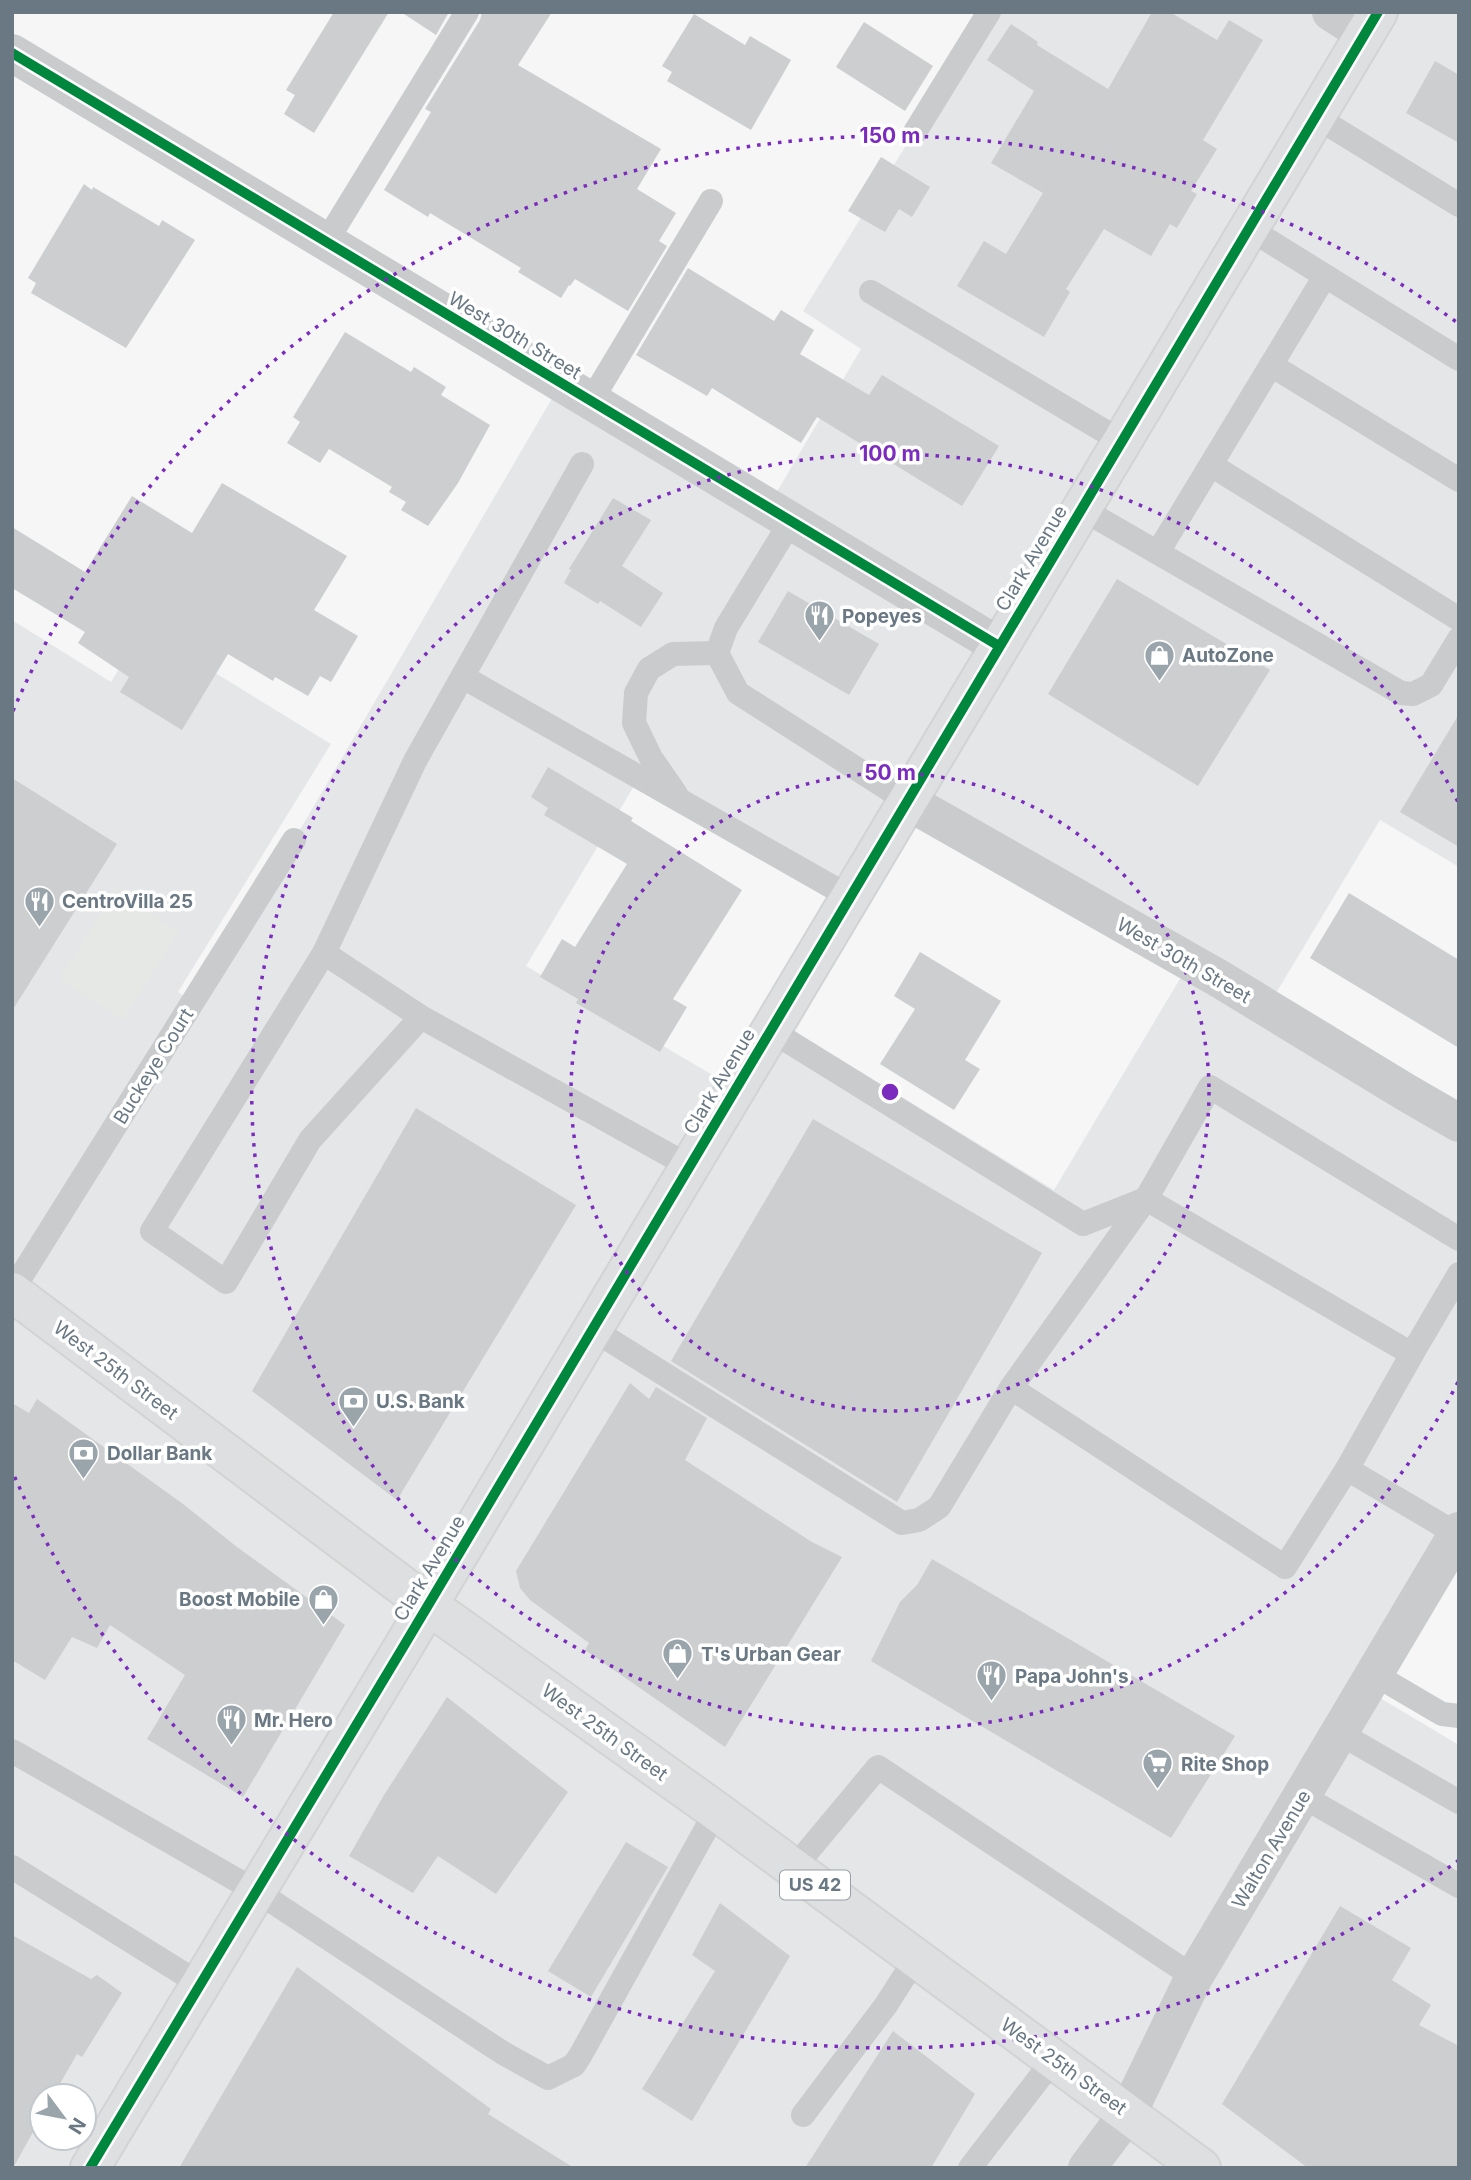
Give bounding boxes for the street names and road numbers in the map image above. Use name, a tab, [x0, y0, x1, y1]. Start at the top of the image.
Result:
street label: West 30th Street	[444, 287, 585, 384]
street label: Clark Avenue	[991, 501, 1072, 615]
street label: West 30th Street	[1113, 913, 1255, 1008]
street label: Buckeye Court	[109, 1004, 198, 1128]
street label: Clark Avenue	[679, 1024, 760, 1138]
street label: West 25th Street	[49, 1316, 183, 1425]
street label: Clark Avenue	[389, 1511, 470, 1625]
street label: West 25th Street	[537, 1679, 672, 1786]
street label: Walton Avenue	[1227, 1786, 1316, 1913]
road number: US 42	[780, 1870, 850, 1899]
street label: West 25th Street	[996, 2013, 1131, 2120]

